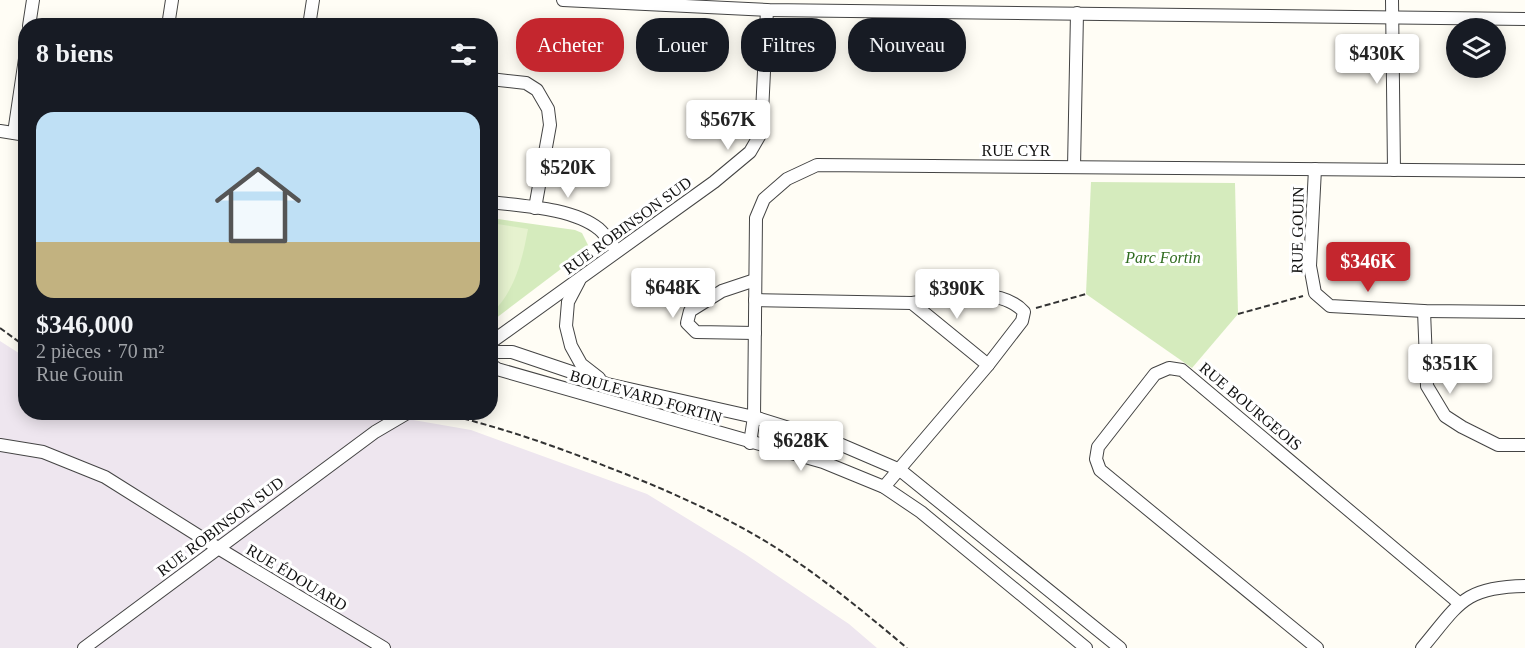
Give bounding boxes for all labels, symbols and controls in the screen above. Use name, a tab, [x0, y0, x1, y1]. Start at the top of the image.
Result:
chip: Acheter	[516, 18, 624, 72]
chip: Louer	[636, 18, 729, 72]
chip: Filtres	[741, 18, 836, 72]
chip: Nouveau	[848, 18, 966, 72]
map controls	[1446, 18, 1506, 78]
button: layers	[1446, 18, 1506, 78]
pin: $430K	[1335, 34, 1419, 85]
icon: filters	[447, 38, 480, 71]
text: 8 biens	[36, 39, 113, 68]
text: $430K	[1349, 42, 1405, 64]
pin: $567K	[686, 100, 770, 151]
text: $567K	[700, 108, 756, 130]
street label: RUE CYR	[982, 142, 1051, 159]
pin: $520K	[526, 148, 610, 199]
icon: home	[204, 151, 312, 259]
text: $520K	[540, 156, 596, 178]
street label: RUE ROBINSON SUD	[560, 173, 695, 277]
street label: RUE GOUIN	[1288, 186, 1307, 274]
pin: $346K	[1326, 242, 1410, 293]
park label: Parc Fortin	[1124, 249, 1201, 266]
text: $346K	[1340, 250, 1396, 272]
pin: $648K	[631, 268, 715, 319]
pin: $390K	[915, 269, 999, 320]
text: $648K	[645, 276, 701, 298]
text: $390K	[929, 277, 985, 299]
text: $346,000	[36, 310, 134, 339]
text: 2 pièces · 70 m²	[36, 340, 164, 362]
pin: $351K	[1408, 344, 1492, 395]
text: $351K	[1422, 352, 1478, 374]
street label: RUE BOURGEOIS	[1196, 359, 1305, 454]
text: Rue Gouin	[36, 363, 123, 385]
street label: BOULEVARD FORTIN	[568, 367, 724, 426]
pin: $628K	[759, 421, 843, 472]
text: $628K	[773, 429, 829, 451]
street label: RUE ROBINSON SUD	[154, 473, 287, 579]
street label: RUE ÉDOUARD	[243, 540, 351, 614]

